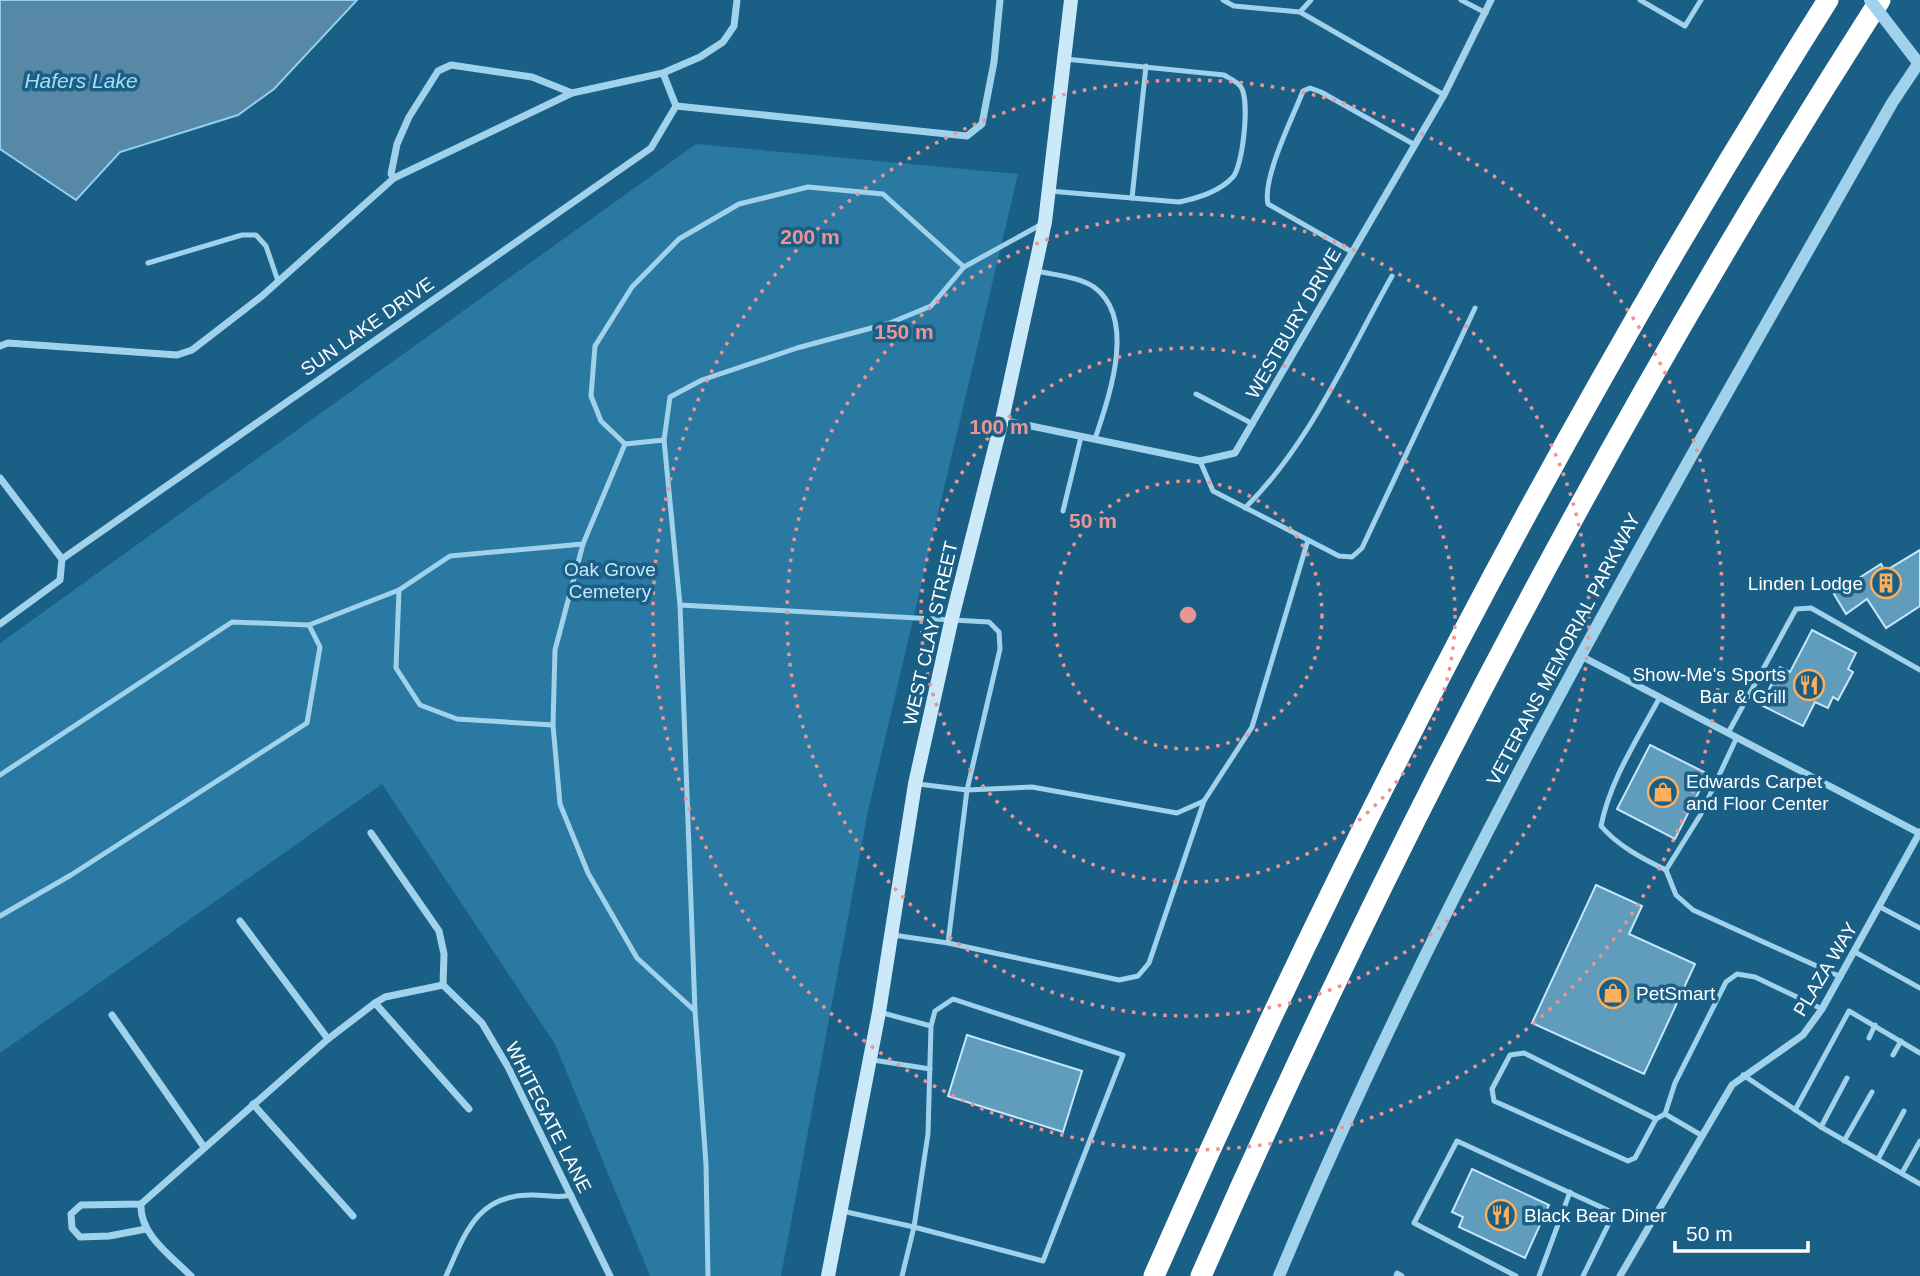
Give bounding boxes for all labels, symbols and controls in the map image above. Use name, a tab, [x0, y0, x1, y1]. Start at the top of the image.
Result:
water label: Hafers Lake	[24, 69, 138, 92]
text: 200 m	[780, 225, 840, 248]
street label: WESTBURY DRIVE	[1242, 244, 1345, 402]
street label: SUN LAKE DRIVE	[297, 273, 438, 380]
text: 150 m	[874, 320, 934, 343]
text: 100 m	[969, 415, 1029, 438]
text: 50 m	[1069, 509, 1117, 532]
street label: VETERANS MEMORIAL PARKWAY	[1483, 509, 1644, 789]
street label: WEST CLAY STREET	[899, 539, 962, 727]
park label: Oak Grove Cemetery	[564, 559, 656, 602]
building icon: Linden Lodge	[1869, 566, 1903, 600]
place label: Linden Lodge	[1748, 573, 1863, 594]
centre of rings	[1176, 603, 1200, 627]
place label: Show-Me's Sports Bar & Grill	[1632, 664, 1786, 707]
restaurant icon: Show-Me's Sports Bar & Grill	[1792, 668, 1826, 702]
place label: Edwards Carpet and Floor Center	[1686, 771, 1829, 814]
shop icon: Edwards Carpet and Floor Center	[1646, 775, 1680, 809]
street label: PLAZA WAY	[1789, 918, 1862, 1020]
shop icon: PetSmart	[1596, 976, 1630, 1010]
place label: PetSmart	[1636, 983, 1716, 1004]
street label: WHITEGATE LANE	[501, 1038, 596, 1196]
restaurant icon: Black Bear Diner	[1484, 1198, 1518, 1232]
place label: Black Bear Diner	[1524, 1205, 1667, 1226]
scale bar	[1675, 1210, 1808, 1254]
text: 50 m	[1686, 1222, 1733, 1245]

